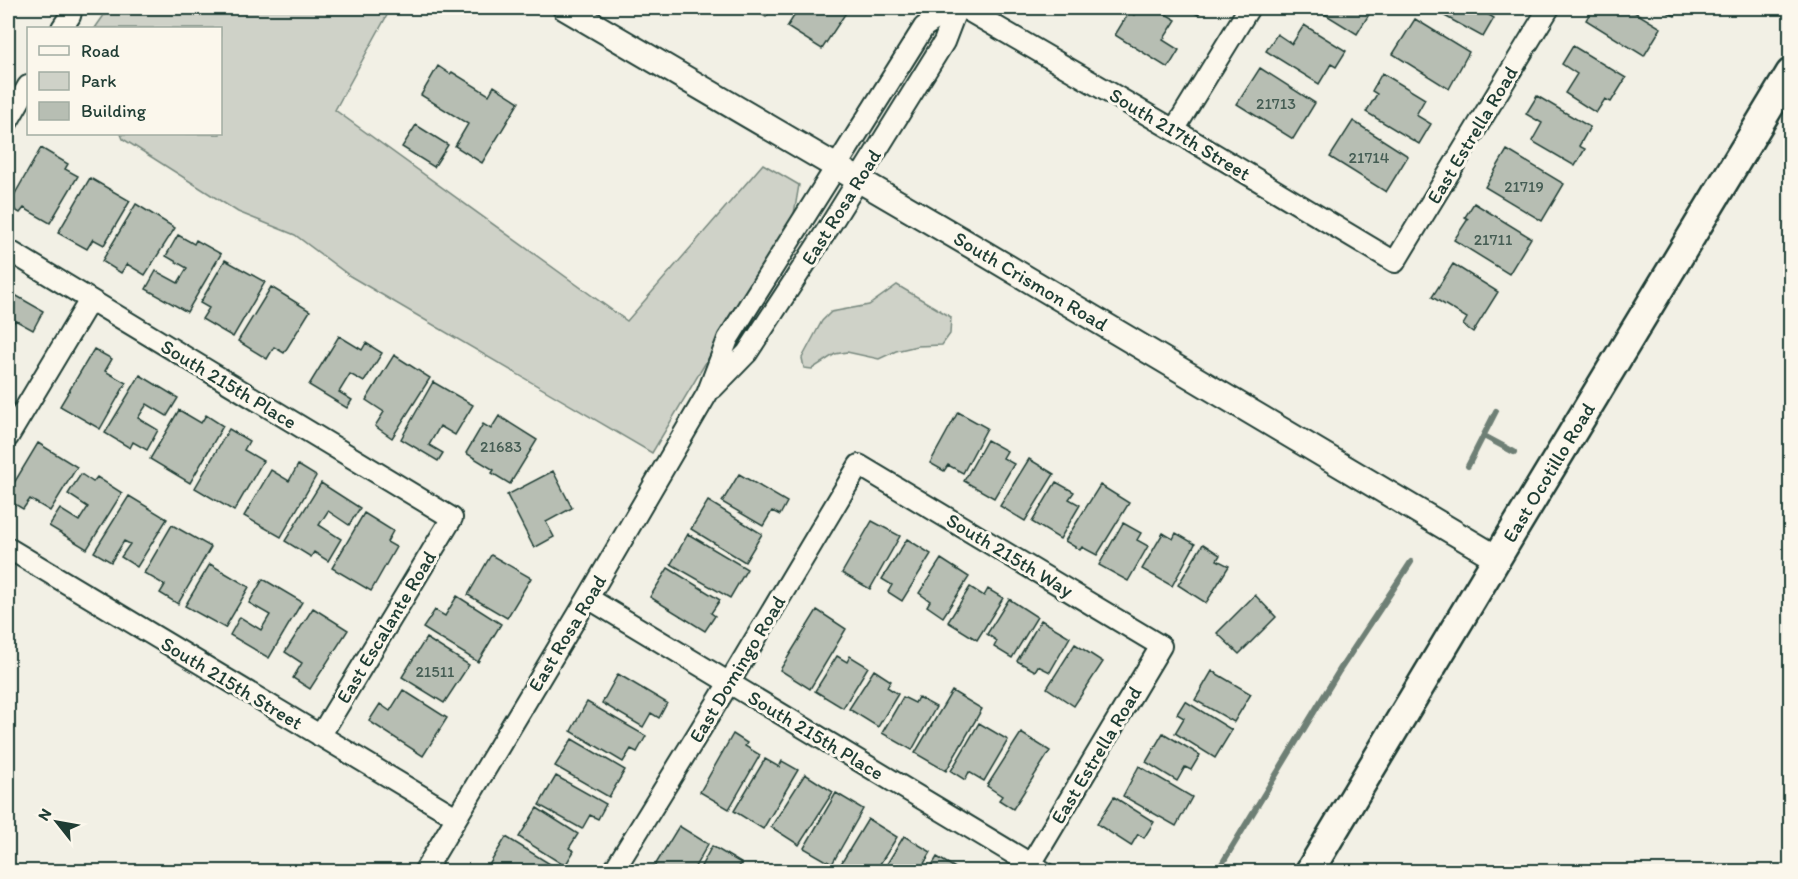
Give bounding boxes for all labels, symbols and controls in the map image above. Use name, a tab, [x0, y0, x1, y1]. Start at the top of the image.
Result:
legend	[27, 27, 222, 135]
text: Road	[81, 40, 120, 62]
street label: East Estrella Road	[1421, 62, 1523, 208]
text: Park	[81, 70, 116, 92]
street label: South 217th Street	[1105, 82, 1255, 186]
house number: 21713	[1256, 94, 1296, 113]
text: Building	[81, 100, 147, 122]
street label: East Rosa Road	[796, 145, 886, 269]
house number: 21714	[1349, 148, 1390, 167]
house number: 21719	[1504, 177, 1544, 196]
street label: South Crismon Road	[949, 226, 1112, 336]
house number: 21711	[1474, 230, 1513, 249]
street label: South 215th Place	[157, 334, 301, 434]
street label: East Ocotillo Road	[1497, 398, 1600, 546]
house number: 21683	[480, 437, 522, 456]
street label: South 215th Way	[942, 508, 1078, 603]
street label: East Escalante Road	[331, 546, 441, 708]
street label: East Rosa Road	[523, 570, 611, 696]
street label: East Domingo Road	[684, 591, 790, 747]
street label: South 215th Street	[157, 631, 307, 735]
house number: 21511	[415, 662, 455, 681]
street label: East Estrella Road	[1045, 682, 1147, 828]
street label: South 215th Place	[744, 685, 888, 785]
north arrow	[27, 792, 87, 852]
text: N	[34, 805, 55, 824]

